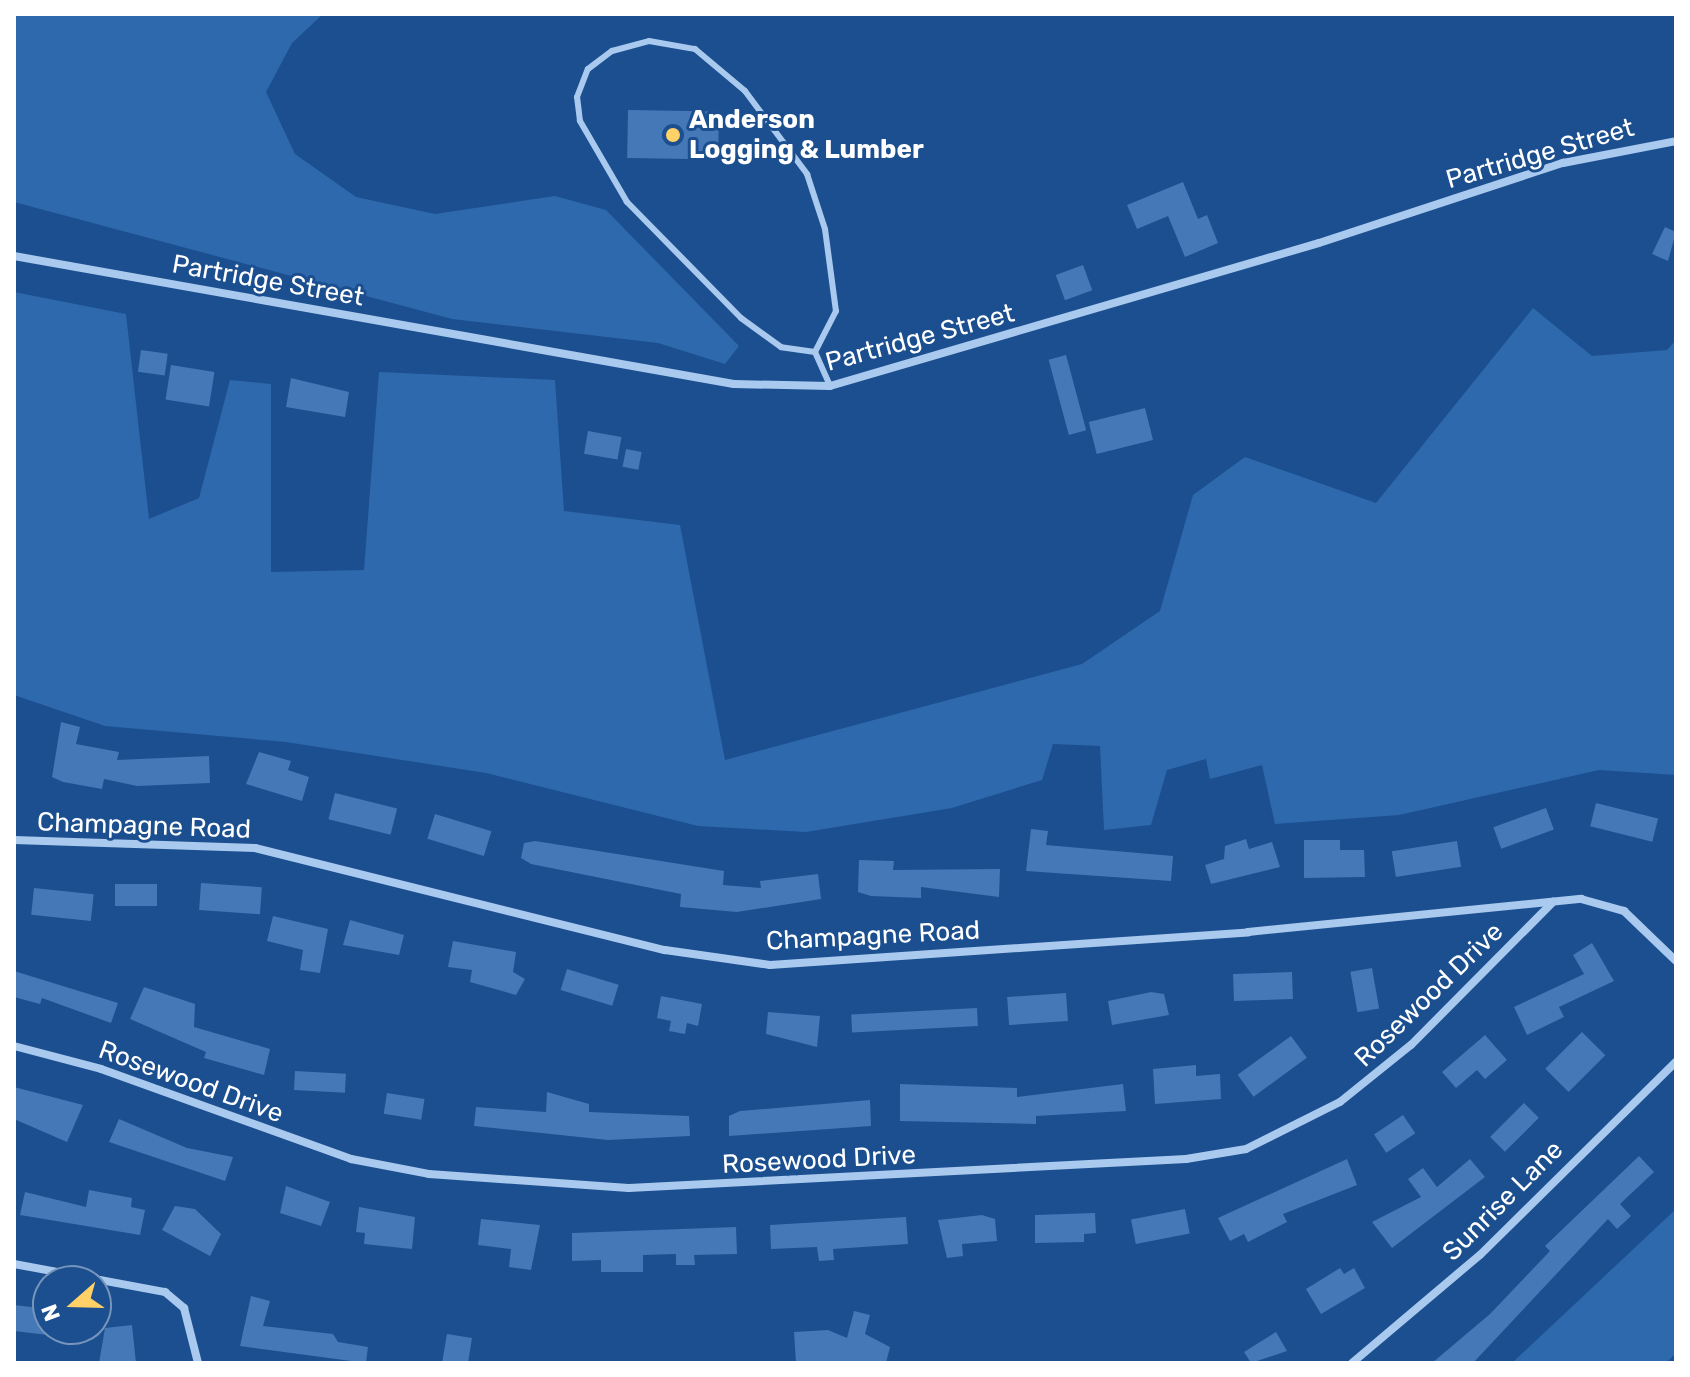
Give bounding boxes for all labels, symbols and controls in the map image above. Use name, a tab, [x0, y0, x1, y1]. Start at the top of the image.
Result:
place label: Anderson Logging & Lumber	[689, 104, 924, 166]
street label: Partridge Street	[1442, 112, 1638, 196]
marker: Anderson Logging & Lumber	[664, 126, 682, 144]
street label: Partridge Street	[170, 249, 366, 313]
street label: Partridge Street	[822, 298, 1018, 378]
street label: Champagne Road	[36, 807, 252, 845]
street label: Champagne Road	[765, 915, 981, 957]
street label: Rosewood Drive	[1348, 916, 1510, 1074]
street label: Rosewood Drive	[95, 1034, 287, 1130]
street label: Sunrise Lane	[1436, 1134, 1570, 1268]
street label: Rosewood Drive	[721, 1139, 917, 1181]
north arrow	[32, 1265, 112, 1345]
text: N	[35, 1301, 66, 1325]

